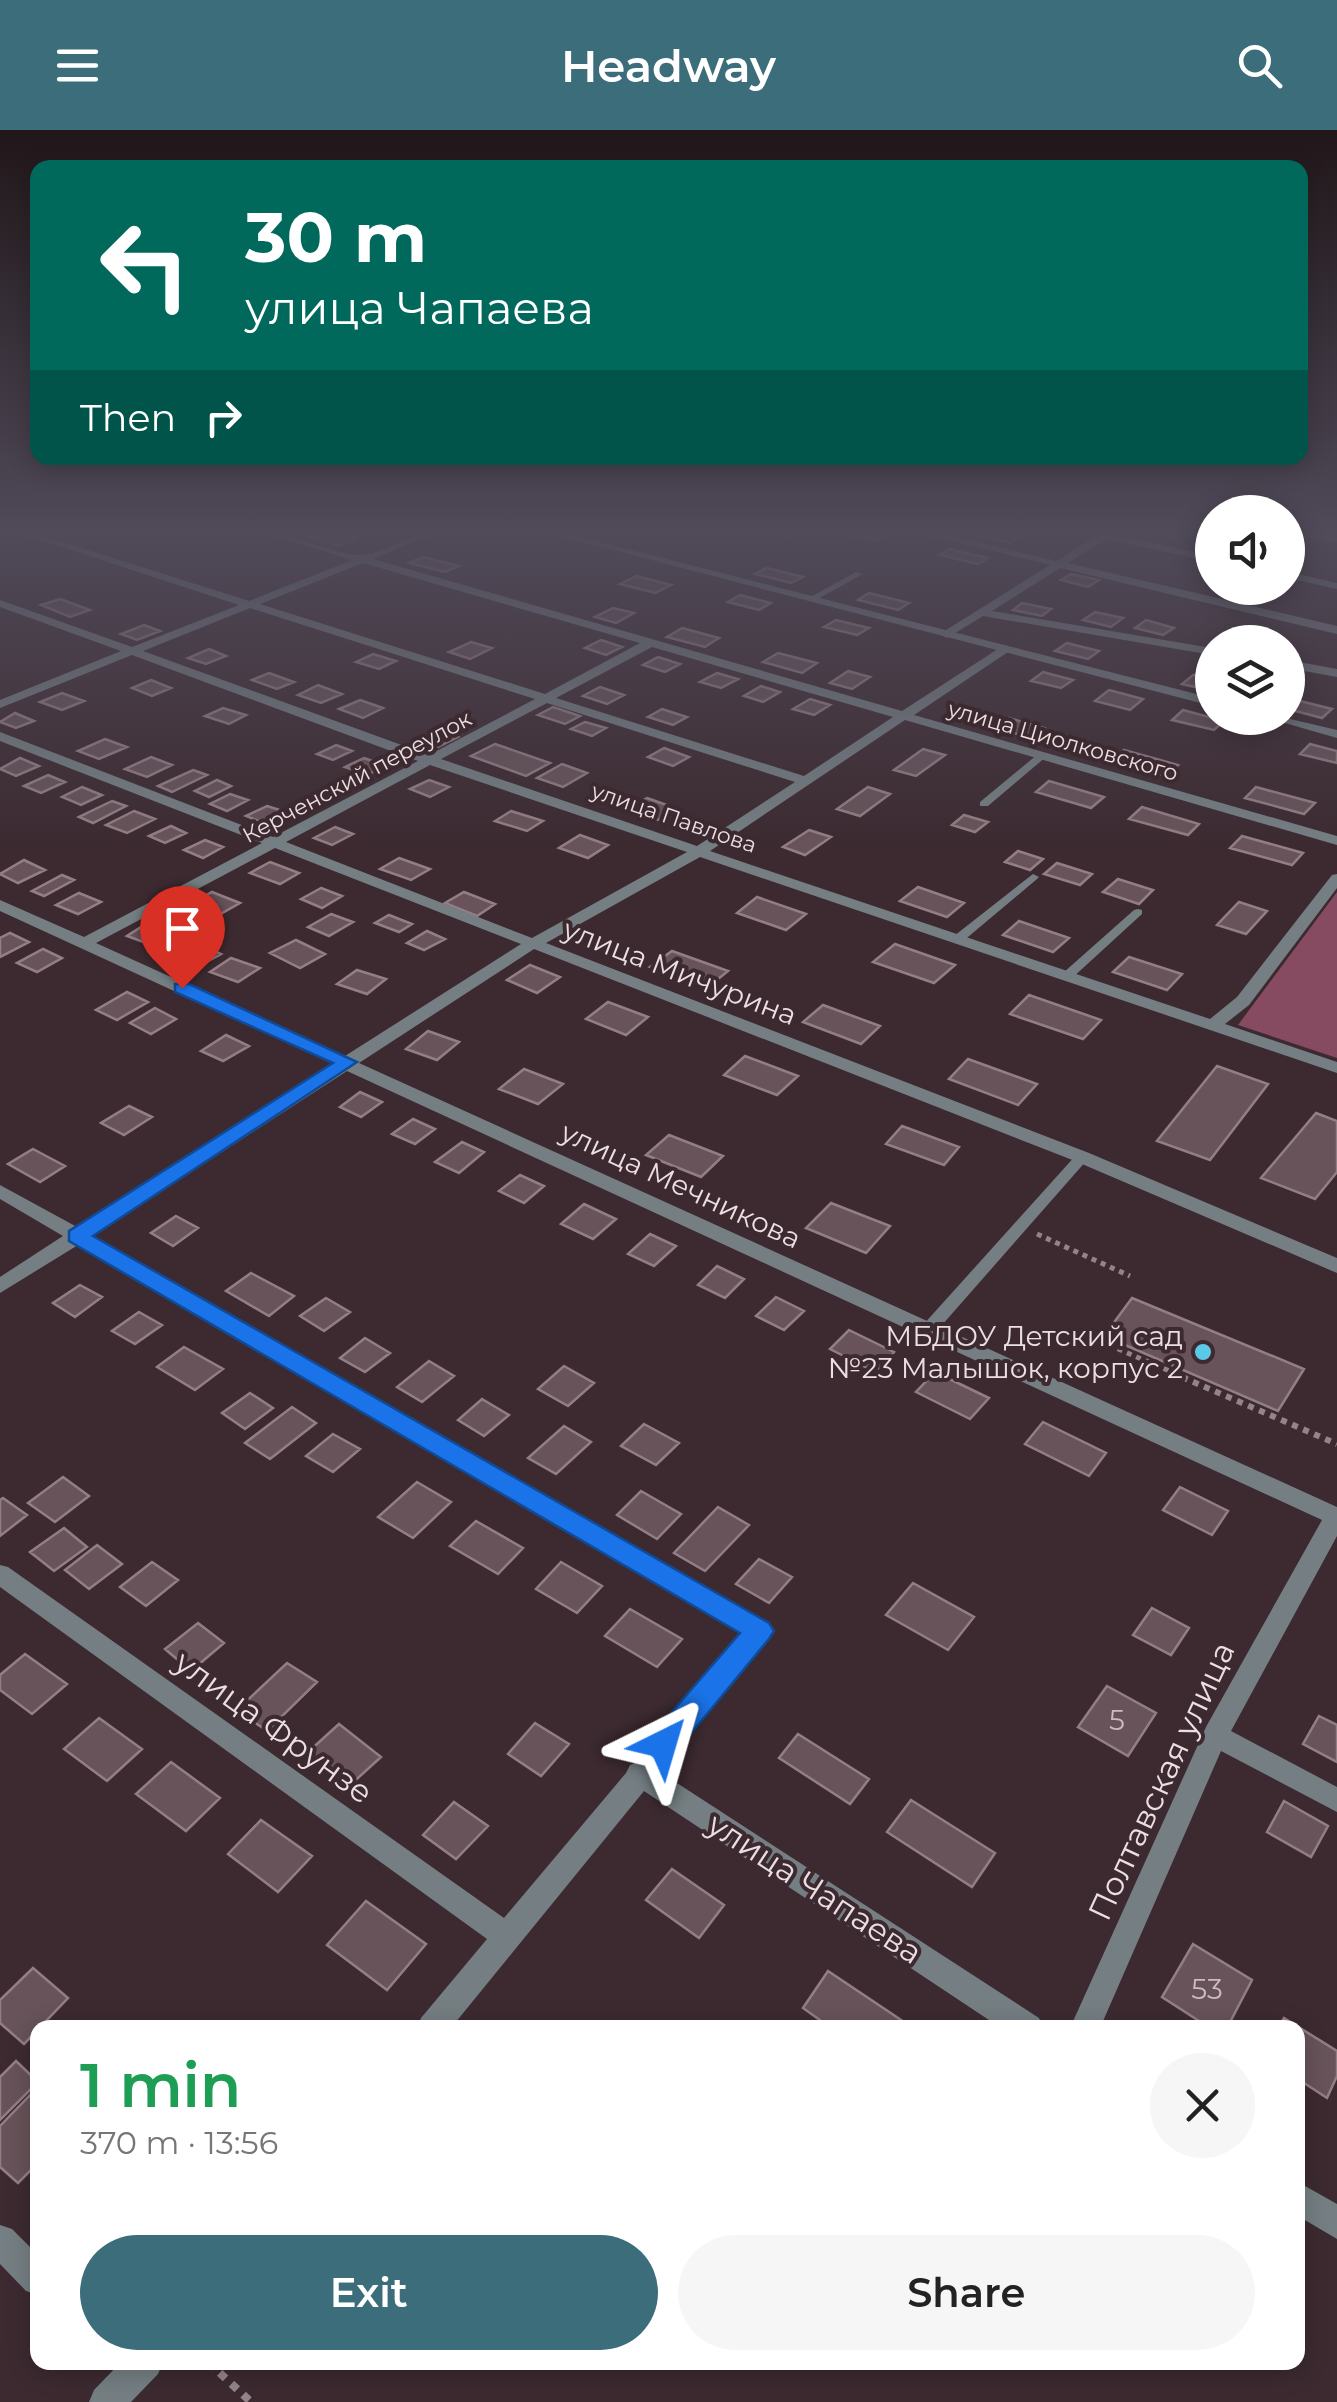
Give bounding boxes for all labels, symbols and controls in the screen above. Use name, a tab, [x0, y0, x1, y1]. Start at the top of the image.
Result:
icon: menu	[50, 38, 105, 93]
text: Headway	[561, 38, 776, 93]
icon: search	[1232, 38, 1287, 93]
text: 30 m	[245, 194, 427, 280]
icon: left	[80, 200, 210, 330]
text: улица Чапаева	[245, 280, 594, 335]
icon: right	[196, 390, 251, 445]
text: Then	[80, 394, 176, 441]
map controls	[1195, 495, 1305, 735]
button: sound	[1195, 495, 1305, 605]
button: layers	[1195, 625, 1305, 735]
street label: улица Циолковского	[944, 695, 1181, 787]
street label: Керченский переулок	[238, 705, 476, 849]
street label: улица Павлова	[587, 777, 760, 859]
pin	[140, 886, 225, 989]
icon: arrive	[155, 901, 210, 956]
street label: улица Мичурина	[558, 911, 801, 1032]
street label: улица Мечникова	[555, 1114, 806, 1256]
place label: МБДОУ Детский сад №23 Малышок, корпус 2	[828, 1319, 1183, 1385]
marker: МБДОУ Детский сад №23 Малышок, корпус 2	[1192, 1341, 1214, 1363]
street label: Полтавская улица	[1079, 1636, 1243, 1926]
street label: улица Фрунзе	[166, 1641, 381, 1812]
position arrow	[611, 1692, 715, 1796]
house number: 5	[1109, 1703, 1125, 1737]
street label: улица Чапаева	[700, 1804, 930, 1972]
house number: 53	[1191, 1972, 1223, 2006]
text: 1 min	[80, 2049, 241, 2122]
button: close	[1150, 2053, 1255, 2158]
text: 370 m · 13:56	[80, 2123, 278, 2162]
button: Exit	[80, 2235, 658, 2350]
button: Share	[678, 2235, 1255, 2350]

